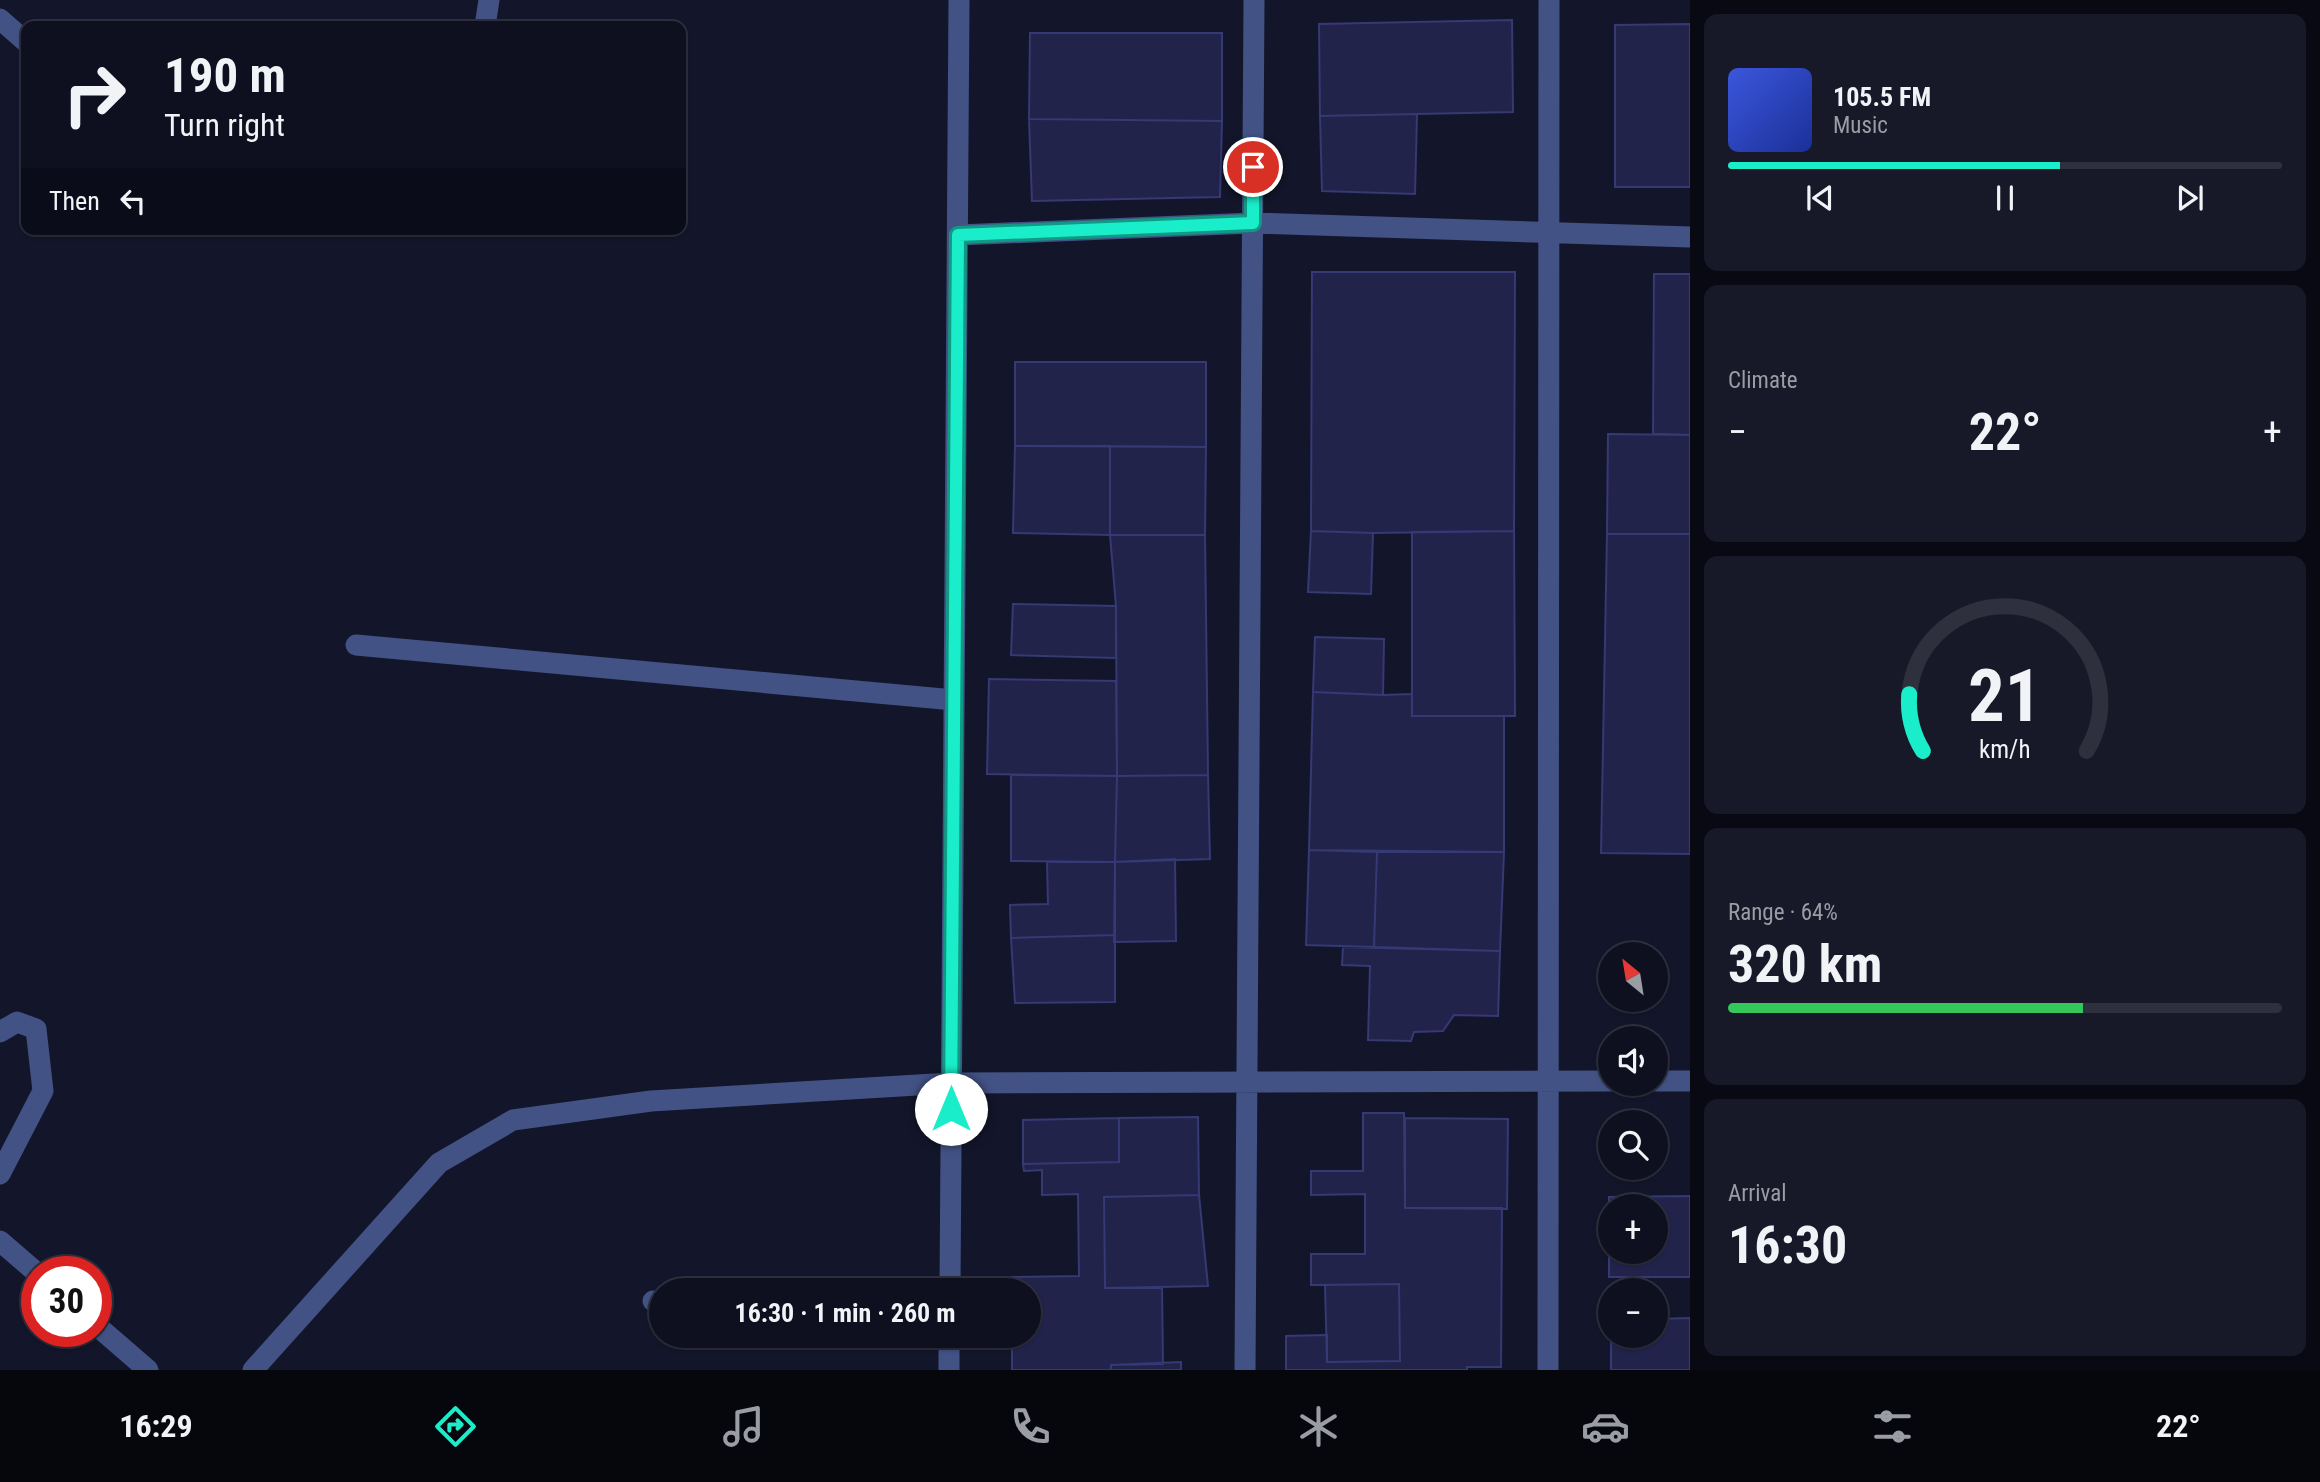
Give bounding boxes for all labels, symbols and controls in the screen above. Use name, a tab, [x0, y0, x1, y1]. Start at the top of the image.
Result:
text: 190 m	[164, 47, 286, 104]
icon: right	[49, 49, 140, 140]
text: 105.5 FM	[1833, 82, 1931, 112]
text: Turn right	[164, 106, 285, 144]
text: Music	[1833, 112, 1888, 139]
pin	[1223, 137, 1283, 197]
icon: arrive	[1234, 148, 1272, 186]
icon: previous	[1801, 179, 1839, 217]
icon: pause	[1986, 179, 2024, 217]
icon: next	[2171, 179, 2209, 217]
icon: left	[114, 182, 152, 220]
text: Then	[49, 186, 100, 216]
text: Climate	[1728, 367, 1798, 394]
text: 22°	[1969, 402, 2041, 463]
text: −	[1728, 410, 1747, 454]
text: +	[2263, 410, 2282, 454]
text: 21	[1968, 653, 2042, 739]
text: km/h	[1979, 735, 2031, 764]
text: Range · 64%	[1728, 899, 1838, 926]
text: 320 km	[1728, 934, 1882, 995]
north arrow	[1598, 942, 1668, 1012]
map controls	[1598, 942, 1668, 1348]
button: sound	[1598, 1026, 1668, 1096]
position arrow	[914, 1072, 988, 1146]
button: search	[1598, 1110, 1668, 1180]
text: Arrival	[1728, 1180, 1787, 1207]
button: +	[1598, 1194, 1668, 1264]
text: 16:30	[1728, 1215, 1847, 1276]
speed limit sign: 30	[21, 1256, 112, 1347]
button: −	[1598, 1278, 1668, 1348]
text: 16:30 · 1 min · 260 m	[735, 1298, 955, 1328]
icon: directions	[431, 1402, 480, 1451]
icon: music	[719, 1402, 768, 1451]
icon: phone	[1006, 1402, 1055, 1451]
icon: climate	[1294, 1402, 1343, 1451]
icon: car	[1581, 1402, 1630, 1451]
icon: filters	[1868, 1402, 1917, 1451]
text: 16:29	[119, 1407, 193, 1445]
text: 22°	[2156, 1407, 2201, 1445]

